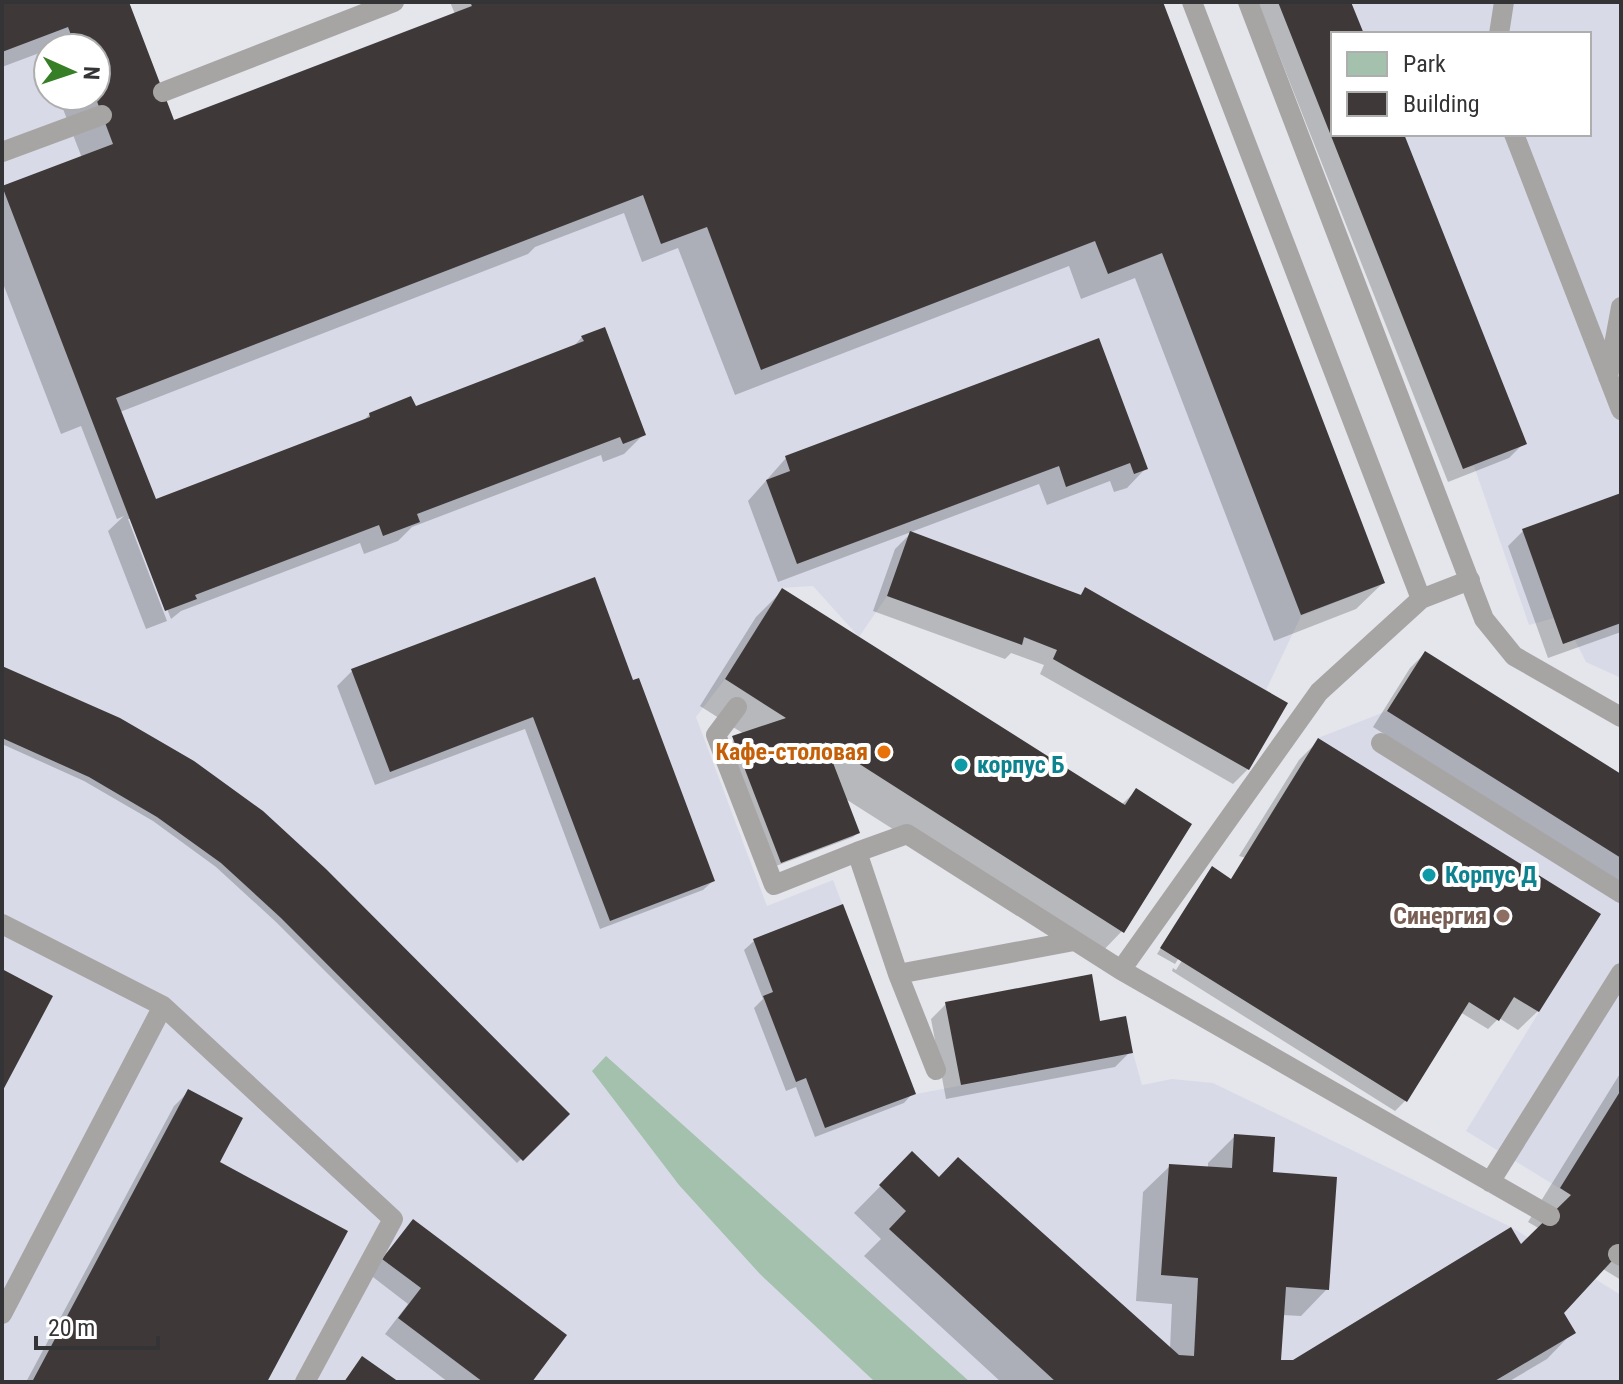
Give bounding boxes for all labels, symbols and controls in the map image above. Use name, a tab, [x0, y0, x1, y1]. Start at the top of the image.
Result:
north arrow	[32, 32, 112, 112]
legend	[1331, 32, 1591, 136]
text: Park	[1403, 50, 1446, 78]
text: N	[79, 66, 104, 80]
text: Building	[1403, 90, 1480, 118]
place label: Кафе-столовая	[715, 738, 868, 766]
marker: Кафе-столовая	[875, 743, 893, 761]
place label: корпус Б	[977, 751, 1064, 779]
marker: корпус Б	[952, 756, 970, 774]
place label: Корпус Д	[1445, 861, 1537, 889]
marker: Корпус Д	[1420, 866, 1438, 884]
place label: Синергия	[1393, 902, 1487, 930]
marker: Синергия	[1494, 907, 1512, 925]
scale bar	[36, 1300, 158, 1350]
text: 20 m	[48, 1314, 95, 1342]

